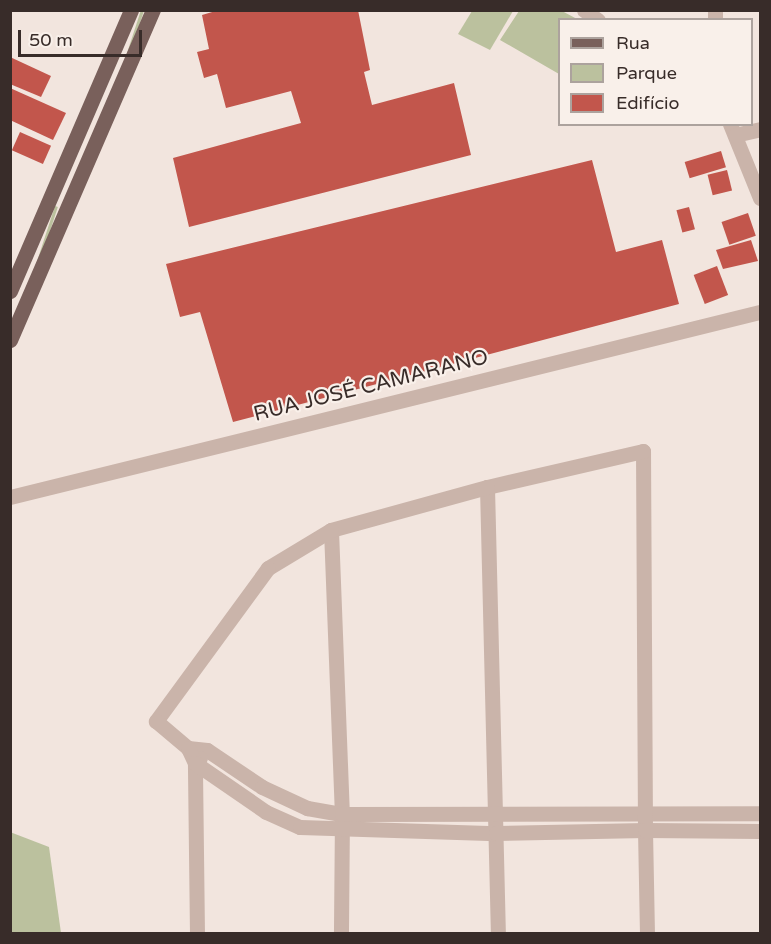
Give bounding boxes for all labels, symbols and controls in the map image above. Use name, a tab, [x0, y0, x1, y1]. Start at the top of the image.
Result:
scale bar	[21, 18, 146, 56]
legend	[558, 18, 753, 126]
text: 50 m	[29, 29, 73, 51]
text: Rua	[616, 32, 650, 54]
text: Parque	[616, 62, 677, 84]
text: Edifício	[616, 92, 679, 114]
street label: RUA JOSÉ CAMARANO	[251, 345, 491, 427]

